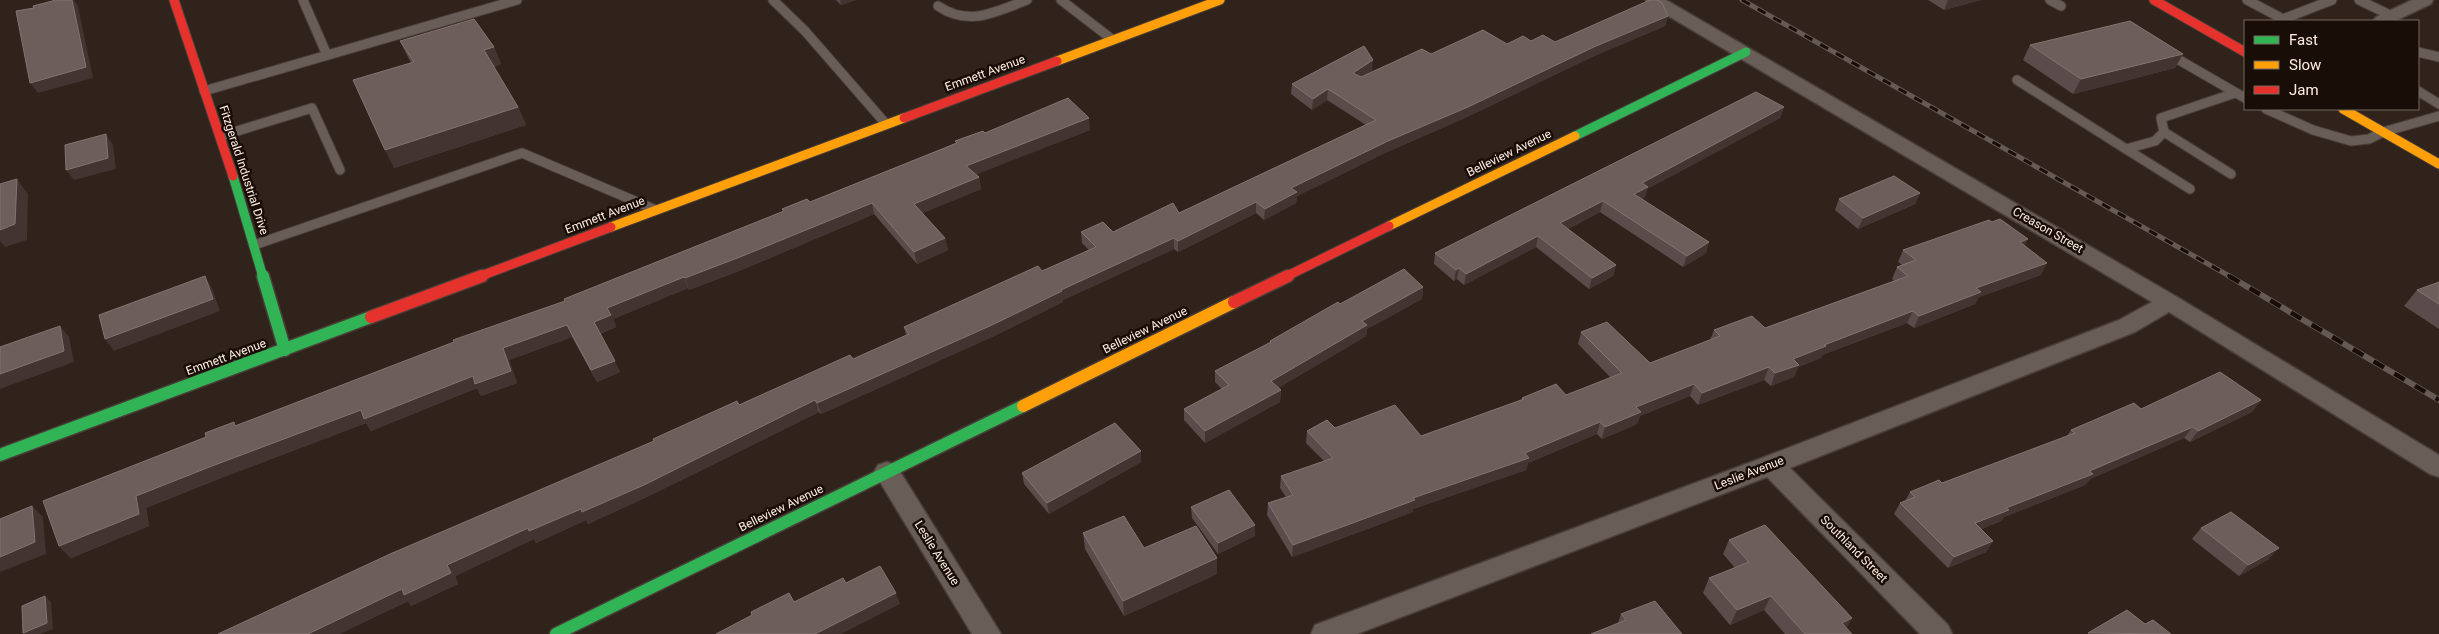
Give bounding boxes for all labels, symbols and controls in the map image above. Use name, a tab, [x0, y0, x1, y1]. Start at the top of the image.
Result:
legend	[2244, 20, 2419, 110]
text: Fast	[2289, 31, 2318, 49]
street label: Emmett Avenue	[943, 52, 1027, 94]
text: Slow	[2289, 56, 2321, 74]
text: Jam	[2289, 81, 2319, 99]
street label: Fitzgerald Industrial Drive	[216, 104, 272, 236]
street label: Belleview Avenue	[1464, 126, 1554, 180]
street label: Emmett Avenue	[563, 193, 647, 237]
street label: Creason Street	[2010, 204, 2086, 256]
street label: Belleview Avenue	[1100, 303, 1190, 357]
street label: Emmett Avenue	[184, 336, 268, 378]
street label: Leslie Avenue	[1712, 453, 1786, 493]
street label: Belleview Avenue	[736, 481, 826, 535]
street label: Southland Street	[1818, 513, 1890, 585]
street label: Leslie Avenue	[912, 518, 962, 588]

